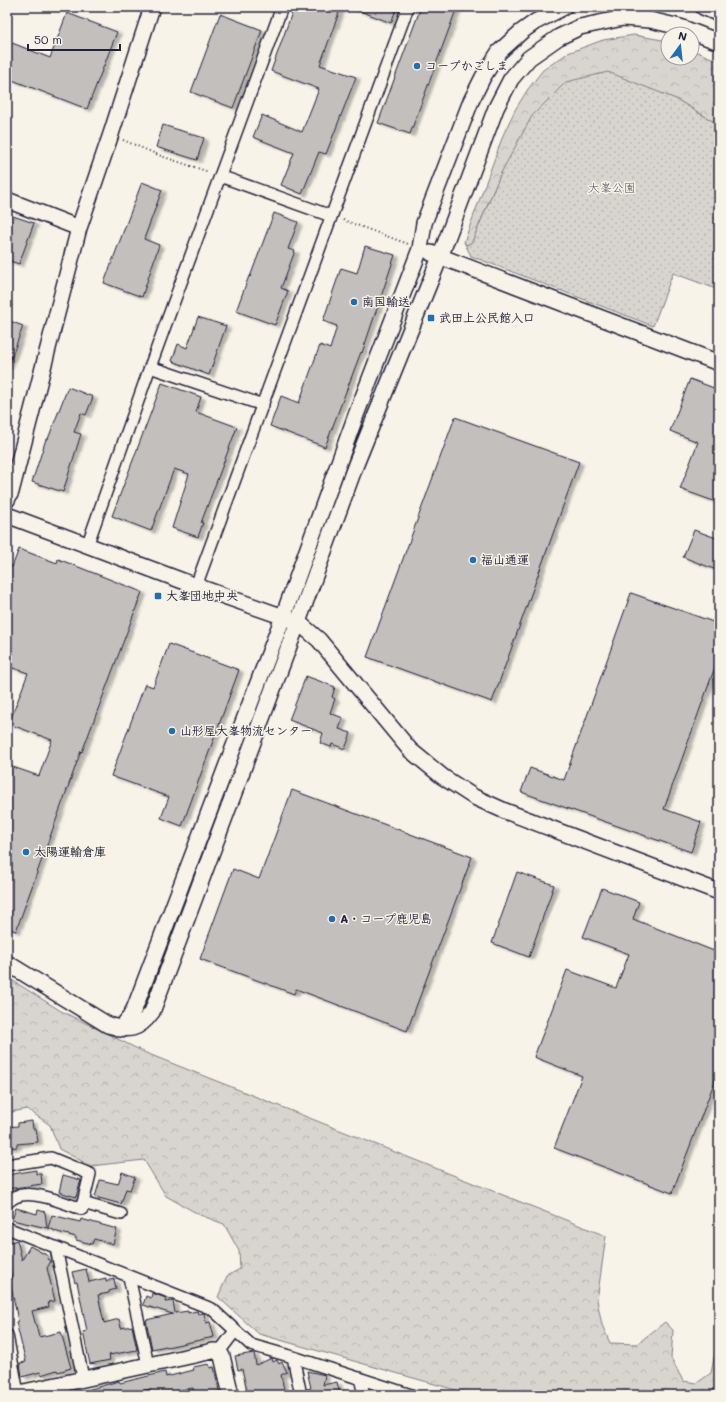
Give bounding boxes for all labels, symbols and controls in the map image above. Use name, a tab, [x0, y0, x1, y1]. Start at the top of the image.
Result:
scale bar	[28, 26, 120, 52]
north arrow	[660, 26, 700, 66]
text: N	[677, 28, 689, 44]
text: 50 m	[34, 31, 62, 47]
place label: コープかごしま	[425, 57, 509, 73]
marker: コープかごしま	[412, 61, 422, 71]
park label: 大峯公園	[588, 179, 636, 195]
place label: 南国輸送	[362, 293, 410, 309]
marker: 南国輸送	[349, 297, 359, 307]
place label: 武田上公民館入口	[439, 309, 535, 325]
marker: 武田上公民館入口	[426, 313, 436, 323]
place label: 福山通運	[481, 551, 529, 567]
marker: 福山通運	[468, 555, 478, 565]
place label: 大峯団地中央	[166, 587, 238, 603]
marker: 大峯団地中央	[153, 591, 163, 601]
place label: 山形屋大峯物流センター	[180, 722, 312, 738]
marker: 山形屋大峯物流センター	[167, 726, 177, 736]
place label: 太陽運輸倉庫	[34, 843, 106, 859]
marker: 太陽運輸倉庫	[21, 847, 31, 857]
place label: A・コープ鹿児島	[340, 910, 432, 926]
marker: A・コープ鹿児島	[327, 914, 337, 924]

